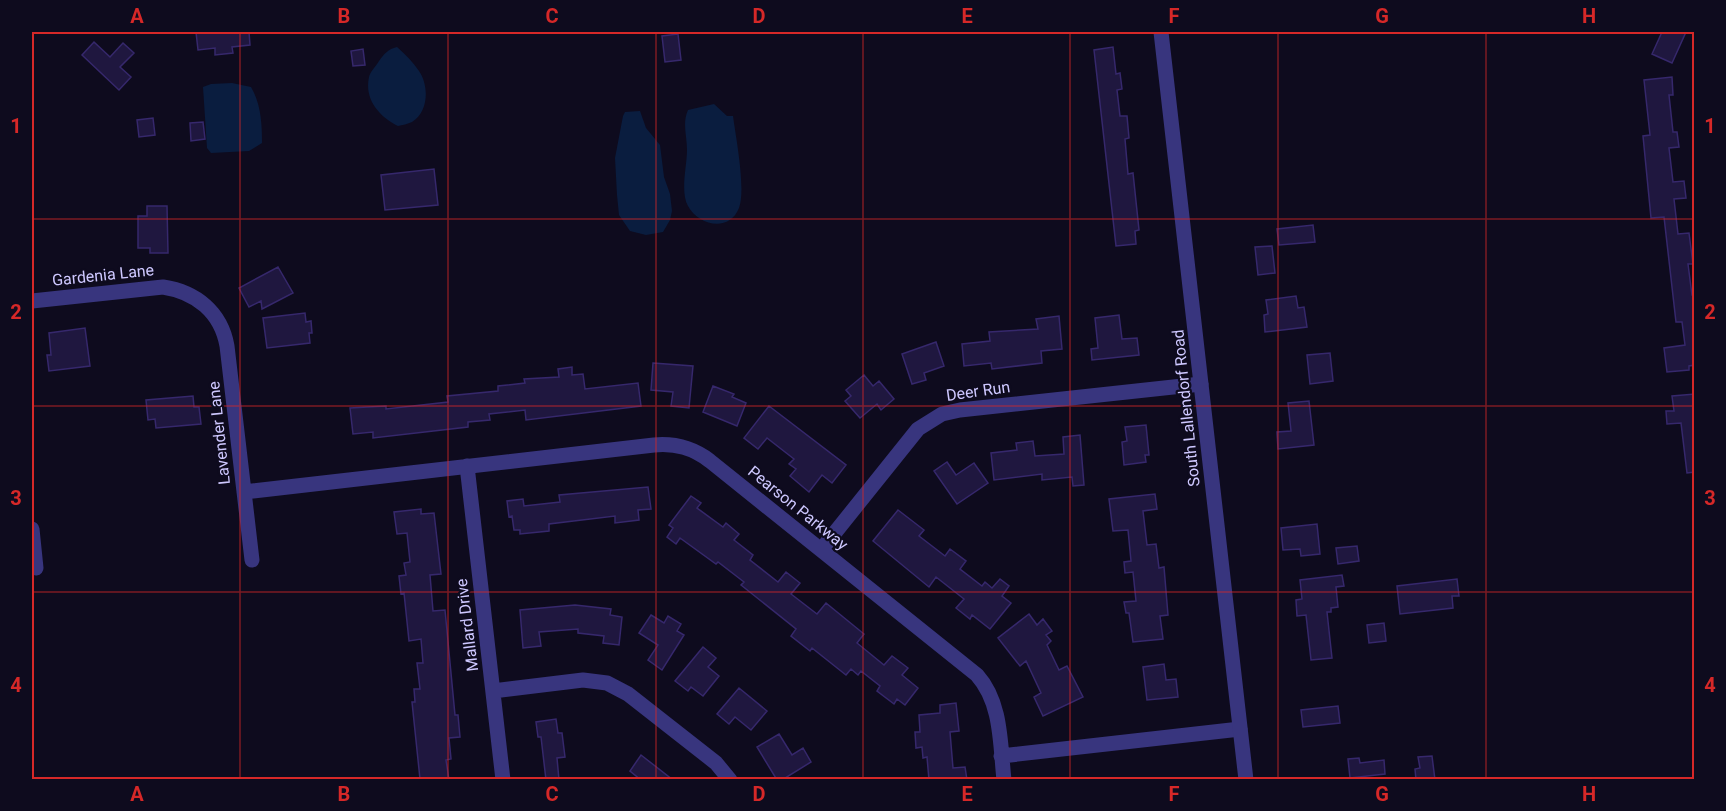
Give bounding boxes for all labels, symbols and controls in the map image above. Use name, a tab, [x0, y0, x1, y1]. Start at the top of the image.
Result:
text: A	[130, 4, 144, 28]
text: B	[338, 4, 350, 28]
text: C	[545, 4, 559, 28]
text: D	[753, 4, 766, 28]
text: E	[961, 4, 973, 28]
text: F	[1169, 4, 1180, 28]
text: G	[1375, 4, 1389, 28]
text: H	[1582, 4, 1596, 28]
text: 1	[10, 114, 22, 138]
text: 1	[1704, 114, 1716, 138]
street label: Gardenia Lane	[51, 260, 155, 290]
text: 2	[10, 300, 22, 324]
text: 2	[1704, 300, 1716, 324]
street label: South Lallendorf Road	[1168, 329, 1204, 487]
street label: Deer Run	[945, 377, 1011, 405]
street label: Lavender Lane	[204, 380, 234, 486]
street label: Pearson Parkway	[744, 462, 852, 554]
text: 3	[10, 486, 22, 510]
text: 3	[1704, 486, 1716, 510]
street label: Mallard Drive	[452, 578, 482, 672]
text: 4	[10, 673, 22, 697]
text: 4	[1704, 673, 1716, 697]
text: A	[130, 782, 144, 806]
text: B	[338, 782, 350, 806]
text: C	[545, 782, 559, 806]
text: D	[753, 782, 766, 806]
text: E	[961, 782, 973, 806]
text: F	[1169, 782, 1180, 806]
text: G	[1375, 782, 1389, 806]
text: H	[1582, 782, 1596, 806]

